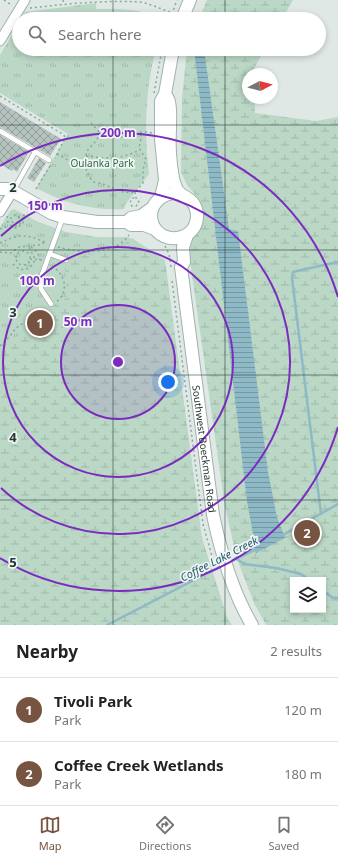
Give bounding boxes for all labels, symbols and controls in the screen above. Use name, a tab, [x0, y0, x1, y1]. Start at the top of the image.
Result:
search box	[12, 12, 326, 56]
icon: search	[26, 23, 48, 45]
text: Search here	[58, 24, 141, 44]
north arrow	[242, 68, 278, 104]
text: 200 m	[100, 124, 136, 141]
park label: Oulanka Park	[70, 156, 134, 170]
text: 2	[9, 178, 17, 196]
text: 150 m	[27, 197, 63, 214]
text: 100 m	[19, 272, 55, 289]
text: 3	[9, 303, 17, 321]
pin: 1	[27, 308, 53, 338]
text: 50 m	[64, 313, 92, 330]
centre of rings	[111, 355, 125, 369]
your location	[158, 372, 178, 392]
street label: Southwest Boeckman Road	[189, 384, 220, 514]
text: 4	[9, 428, 17, 446]
pin: 2	[294, 518, 320, 548]
water label: Coffee Lake Creek	[177, 532, 261, 585]
text: 5	[9, 553, 17, 571]
map controls	[290, 577, 326, 613]
button: layers	[290, 577, 326, 613]
text: Nearby	[16, 640, 78, 663]
text: 2 results	[270, 642, 322, 660]
text: Tivoli Park	[54, 691, 132, 711]
text: 1	[25, 701, 33, 719]
text: 120 m	[284, 701, 322, 719]
text: Park	[54, 711, 81, 729]
text: Coffee Creek Wetlands	[54, 755, 223, 775]
text: 2	[25, 765, 33, 783]
text: 180 m	[284, 765, 322, 783]
text: Park	[54, 775, 81, 793]
tab: Map	[39, 814, 62, 853]
tab: Directions	[139, 814, 191, 853]
tab: Saved	[269, 814, 299, 853]

